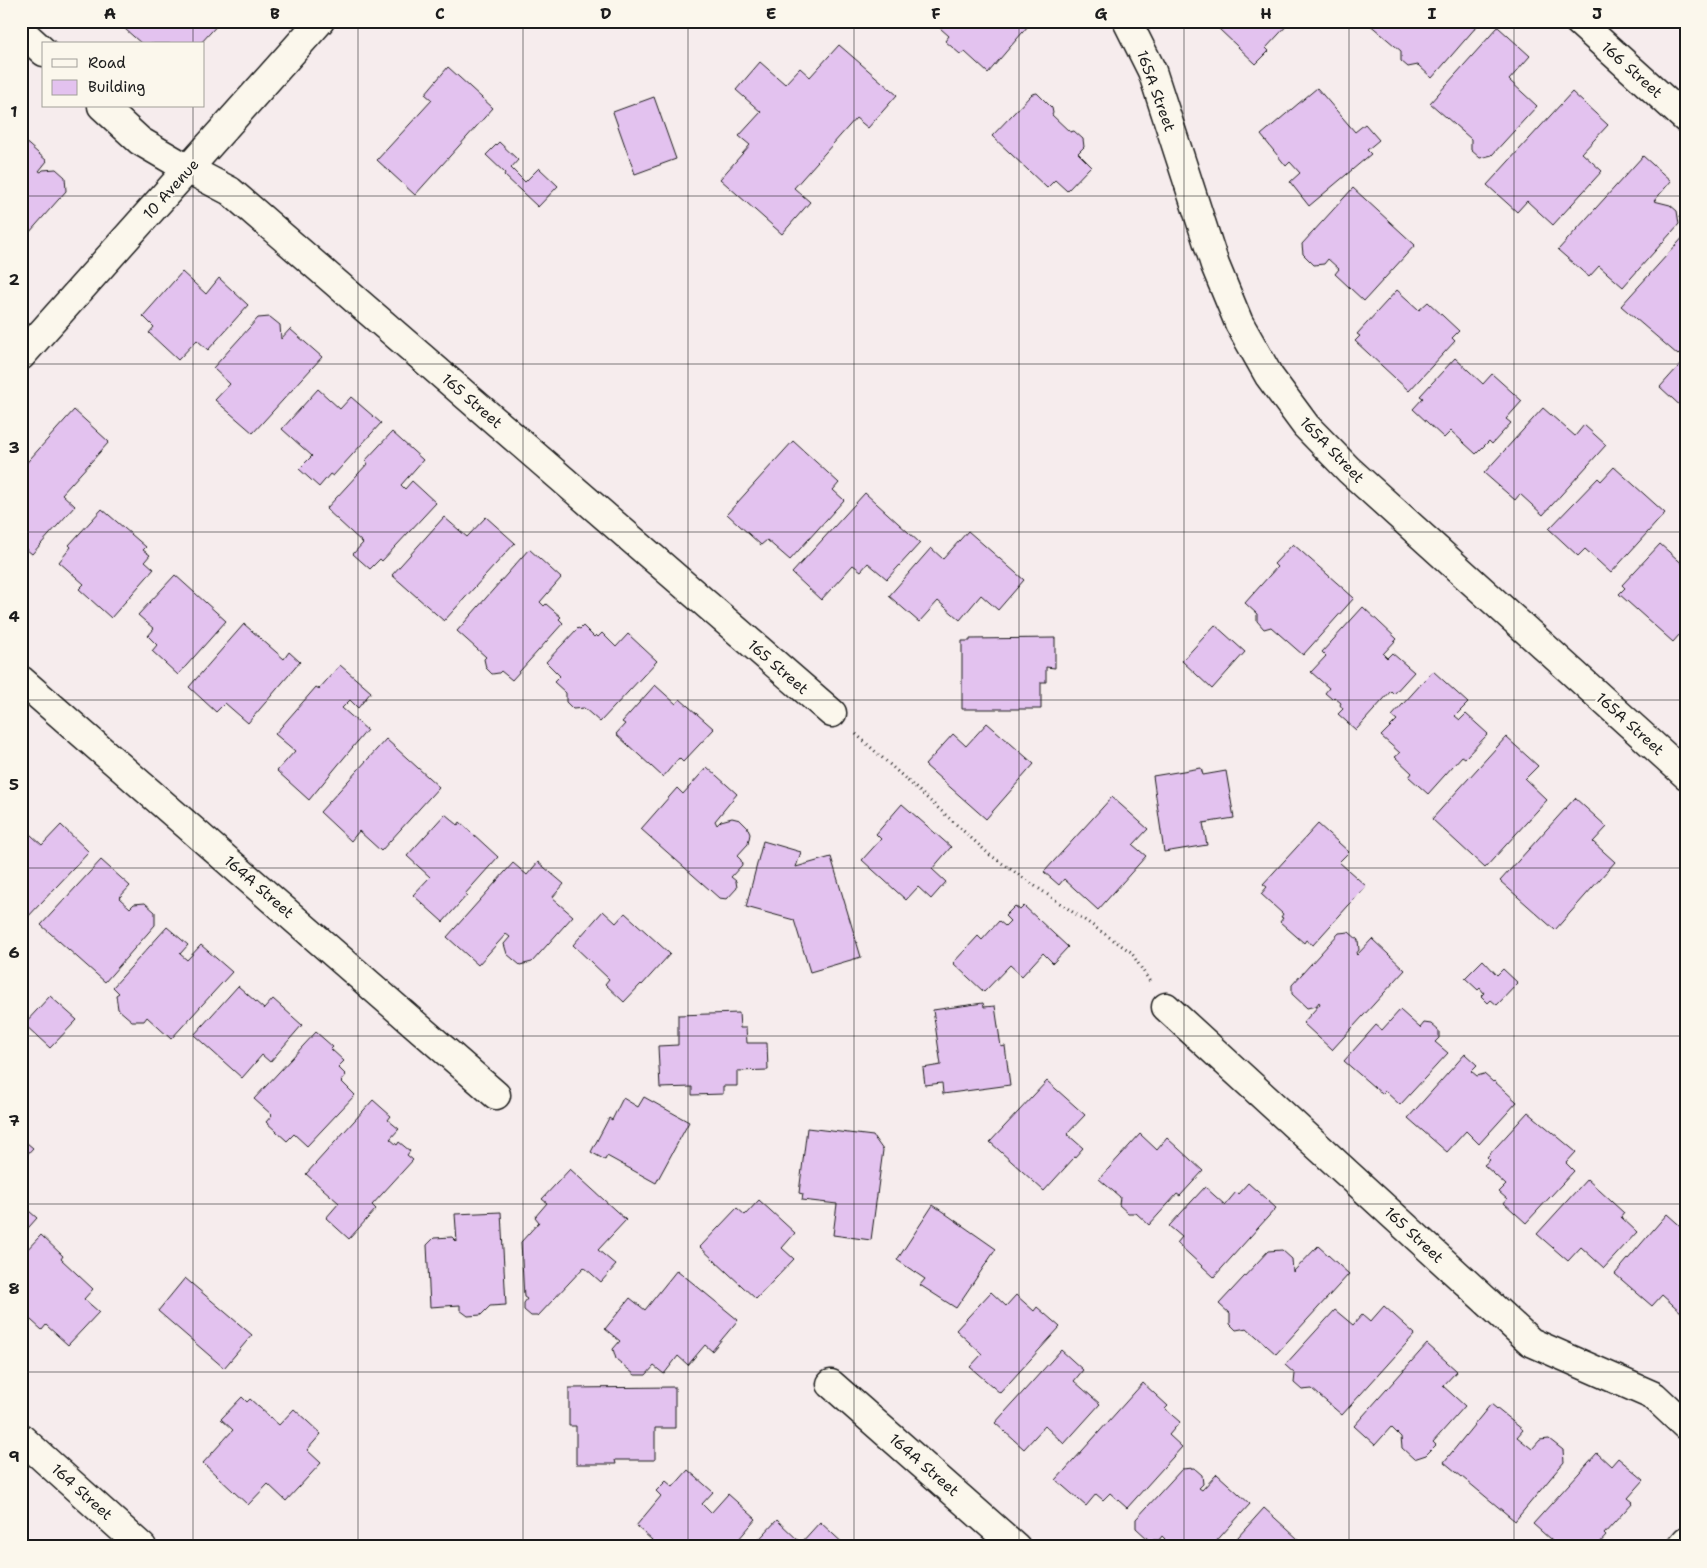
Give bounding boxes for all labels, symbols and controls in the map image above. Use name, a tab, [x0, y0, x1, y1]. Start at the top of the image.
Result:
text: A	[104, 3, 116, 24]
text: B	[270, 3, 280, 24]
text: C	[435, 3, 445, 24]
text: D	[600, 3, 612, 24]
text: E	[766, 3, 776, 24]
text: F	[931, 3, 941, 24]
text: G	[1095, 3, 1108, 24]
text: H	[1260, 3, 1272, 24]
text: I	[1428, 3, 1437, 24]
text: J	[1592, 3, 1602, 24]
street label: 166 Street	[1597, 37, 1667, 103]
legend	[42, 42, 205, 108]
street label: 165A Street	[1132, 48, 1180, 134]
text: Road	[88, 53, 126, 73]
text: Building	[88, 77, 145, 97]
text: 1	[10, 101, 18, 122]
street label: 10 Avenue	[139, 155, 203, 223]
text: 2	[8, 269, 20, 290]
street label: 165 Street	[438, 369, 506, 433]
street label: 165A Street	[1295, 413, 1369, 487]
text: 3	[8, 437, 20, 458]
text: 4	[8, 606, 20, 627]
street label: 165 Street	[744, 635, 812, 699]
street label: 165A Street	[1592, 688, 1668, 760]
text: 5	[9, 774, 19, 795]
street label: 164A Street	[220, 851, 298, 923]
text: 6	[8, 942, 20, 963]
text: 7	[8, 1110, 20, 1131]
street label: 165 Street	[1380, 1202, 1448, 1268]
text: 8	[8, 1278, 20, 1299]
street label: 164A Street	[885, 1429, 963, 1501]
text: 9	[8, 1446, 20, 1467]
street label: 164 Street	[47, 1459, 117, 1525]

